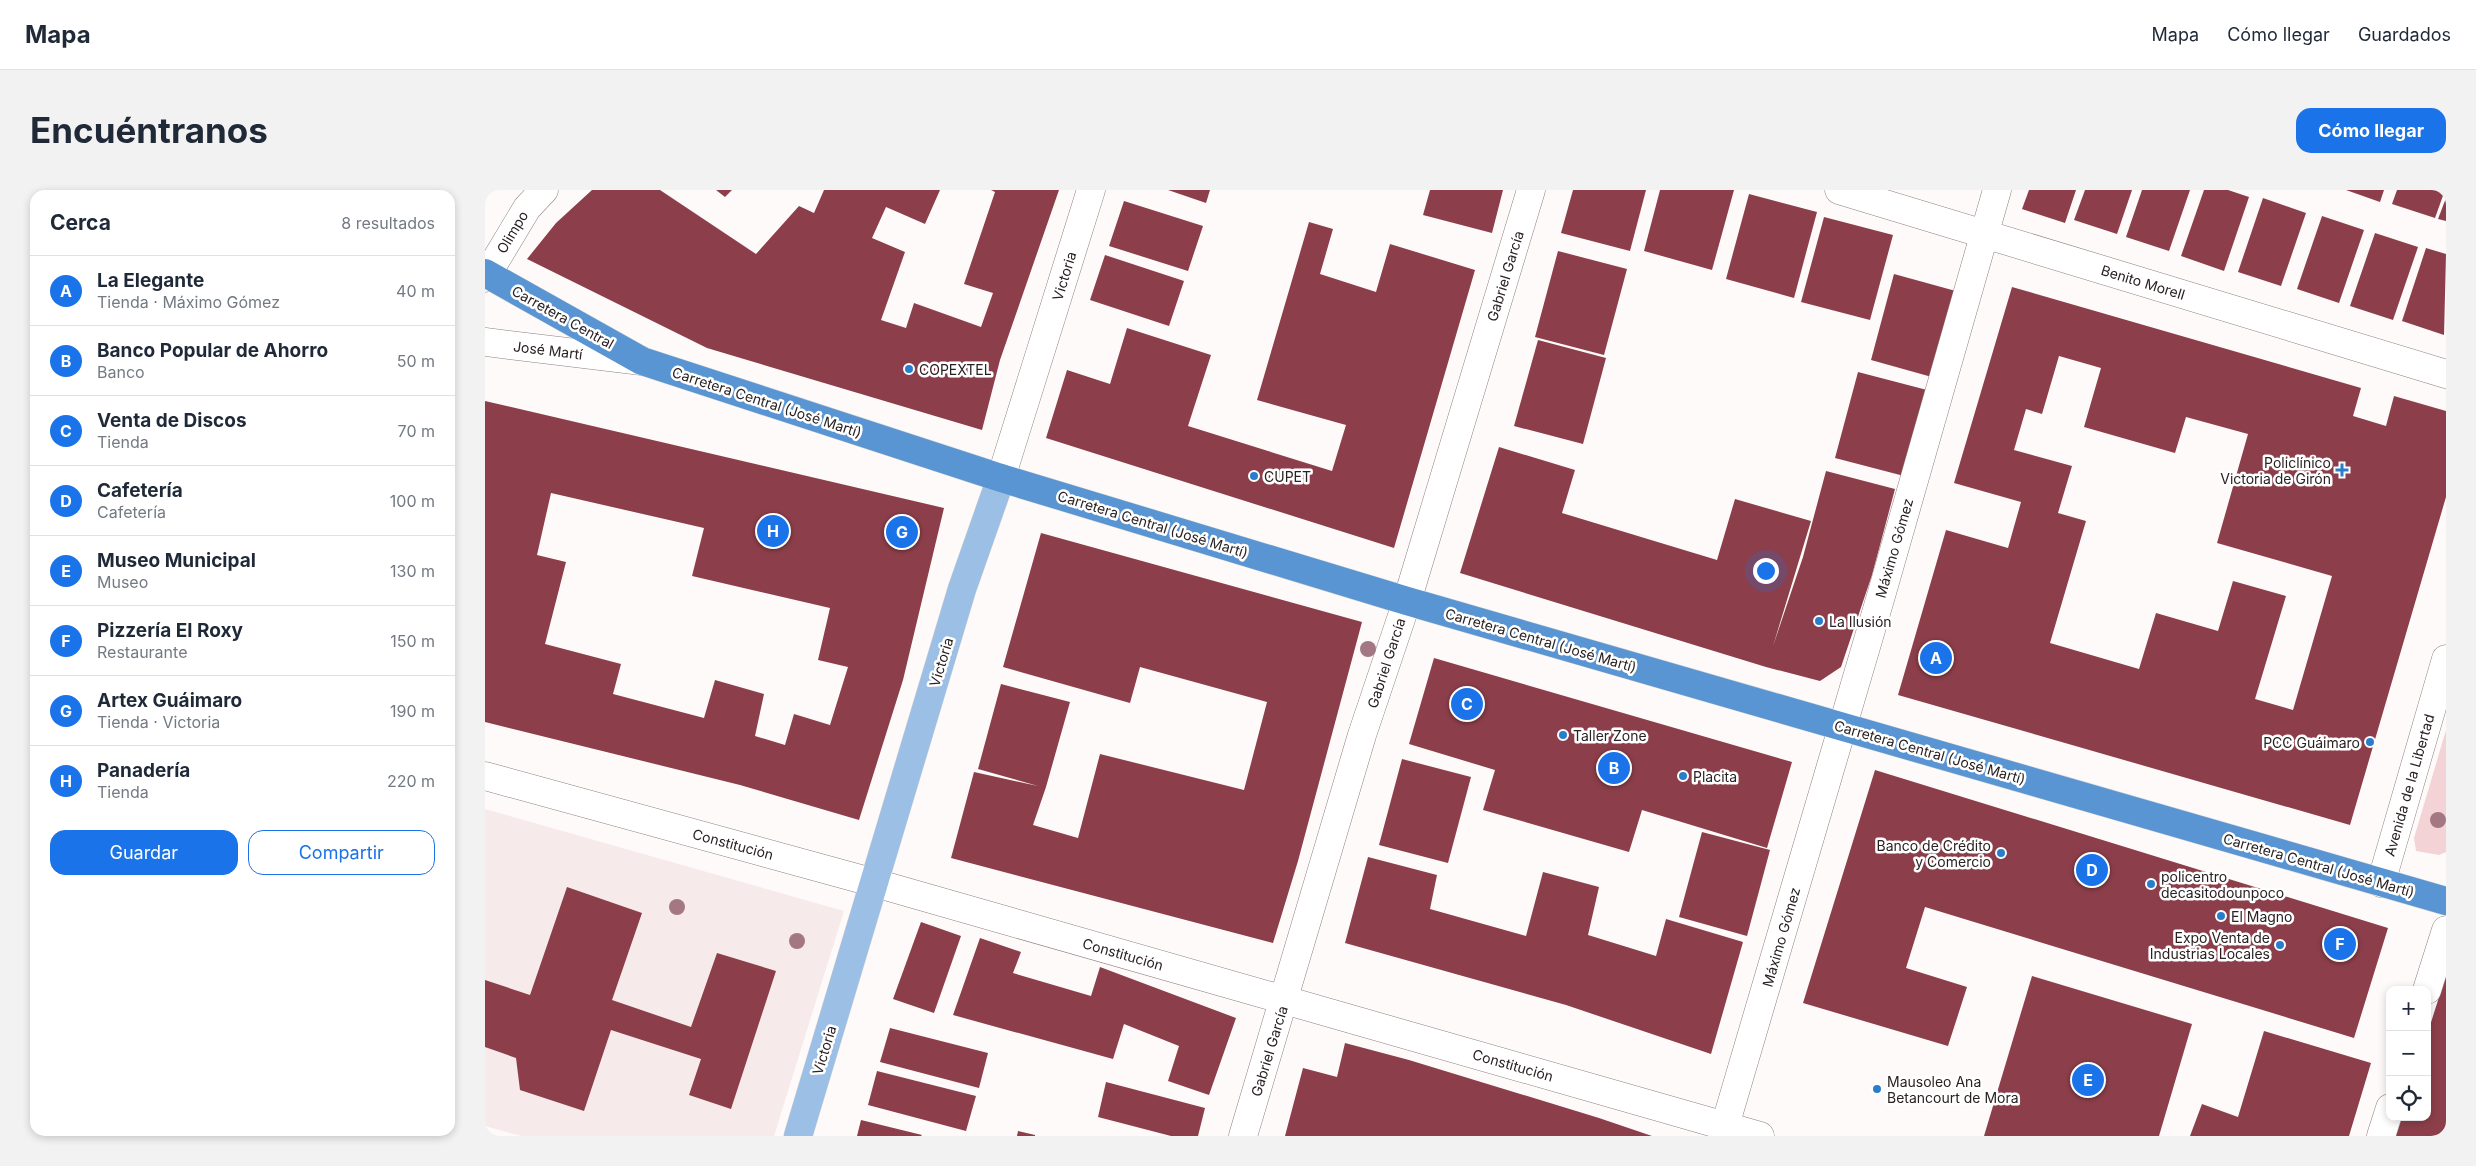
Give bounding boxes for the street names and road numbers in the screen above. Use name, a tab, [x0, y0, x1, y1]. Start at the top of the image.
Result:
street label: Olimpo	[493, 208, 531, 256]
street label: Gabriel García	[1483, 229, 1527, 323]
street label: Victoria	[1048, 249, 1080, 303]
street label: Benito Morell	[2099, 261, 2187, 303]
street label: Carretera Central	[509, 282, 617, 352]
street label: José Martí	[512, 337, 584, 363]
street label: Carretera Central (José Martí)	[670, 363, 864, 441]
street label: Carretera Central (José Martí)	[1056, 487, 1250, 561]
street label: Máximo Gómez	[1872, 496, 1916, 600]
street label: Carretera Central (José Martí)	[1443, 605, 1639, 675]
street label: Gabriel García	[1363, 616, 1409, 710]
street label: Victoria	[925, 635, 957, 689]
street label: Avenida de la Libertad	[2381, 712, 2437, 858]
street label: Carretera Central (José Martí)	[1832, 717, 2028, 787]
street label: Constitución	[691, 825, 775, 863]
street label: Carretera Central (José Martí)	[2221, 830, 2417, 900]
street label: Máximo Gómez	[1759, 885, 1803, 989]
street label: Constitución	[1081, 934, 1165, 974]
street label: Gabriel García	[1247, 1004, 1291, 1098]
street label: Victoria	[808, 1023, 840, 1077]
street label: Constitución	[1471, 1045, 1555, 1085]

